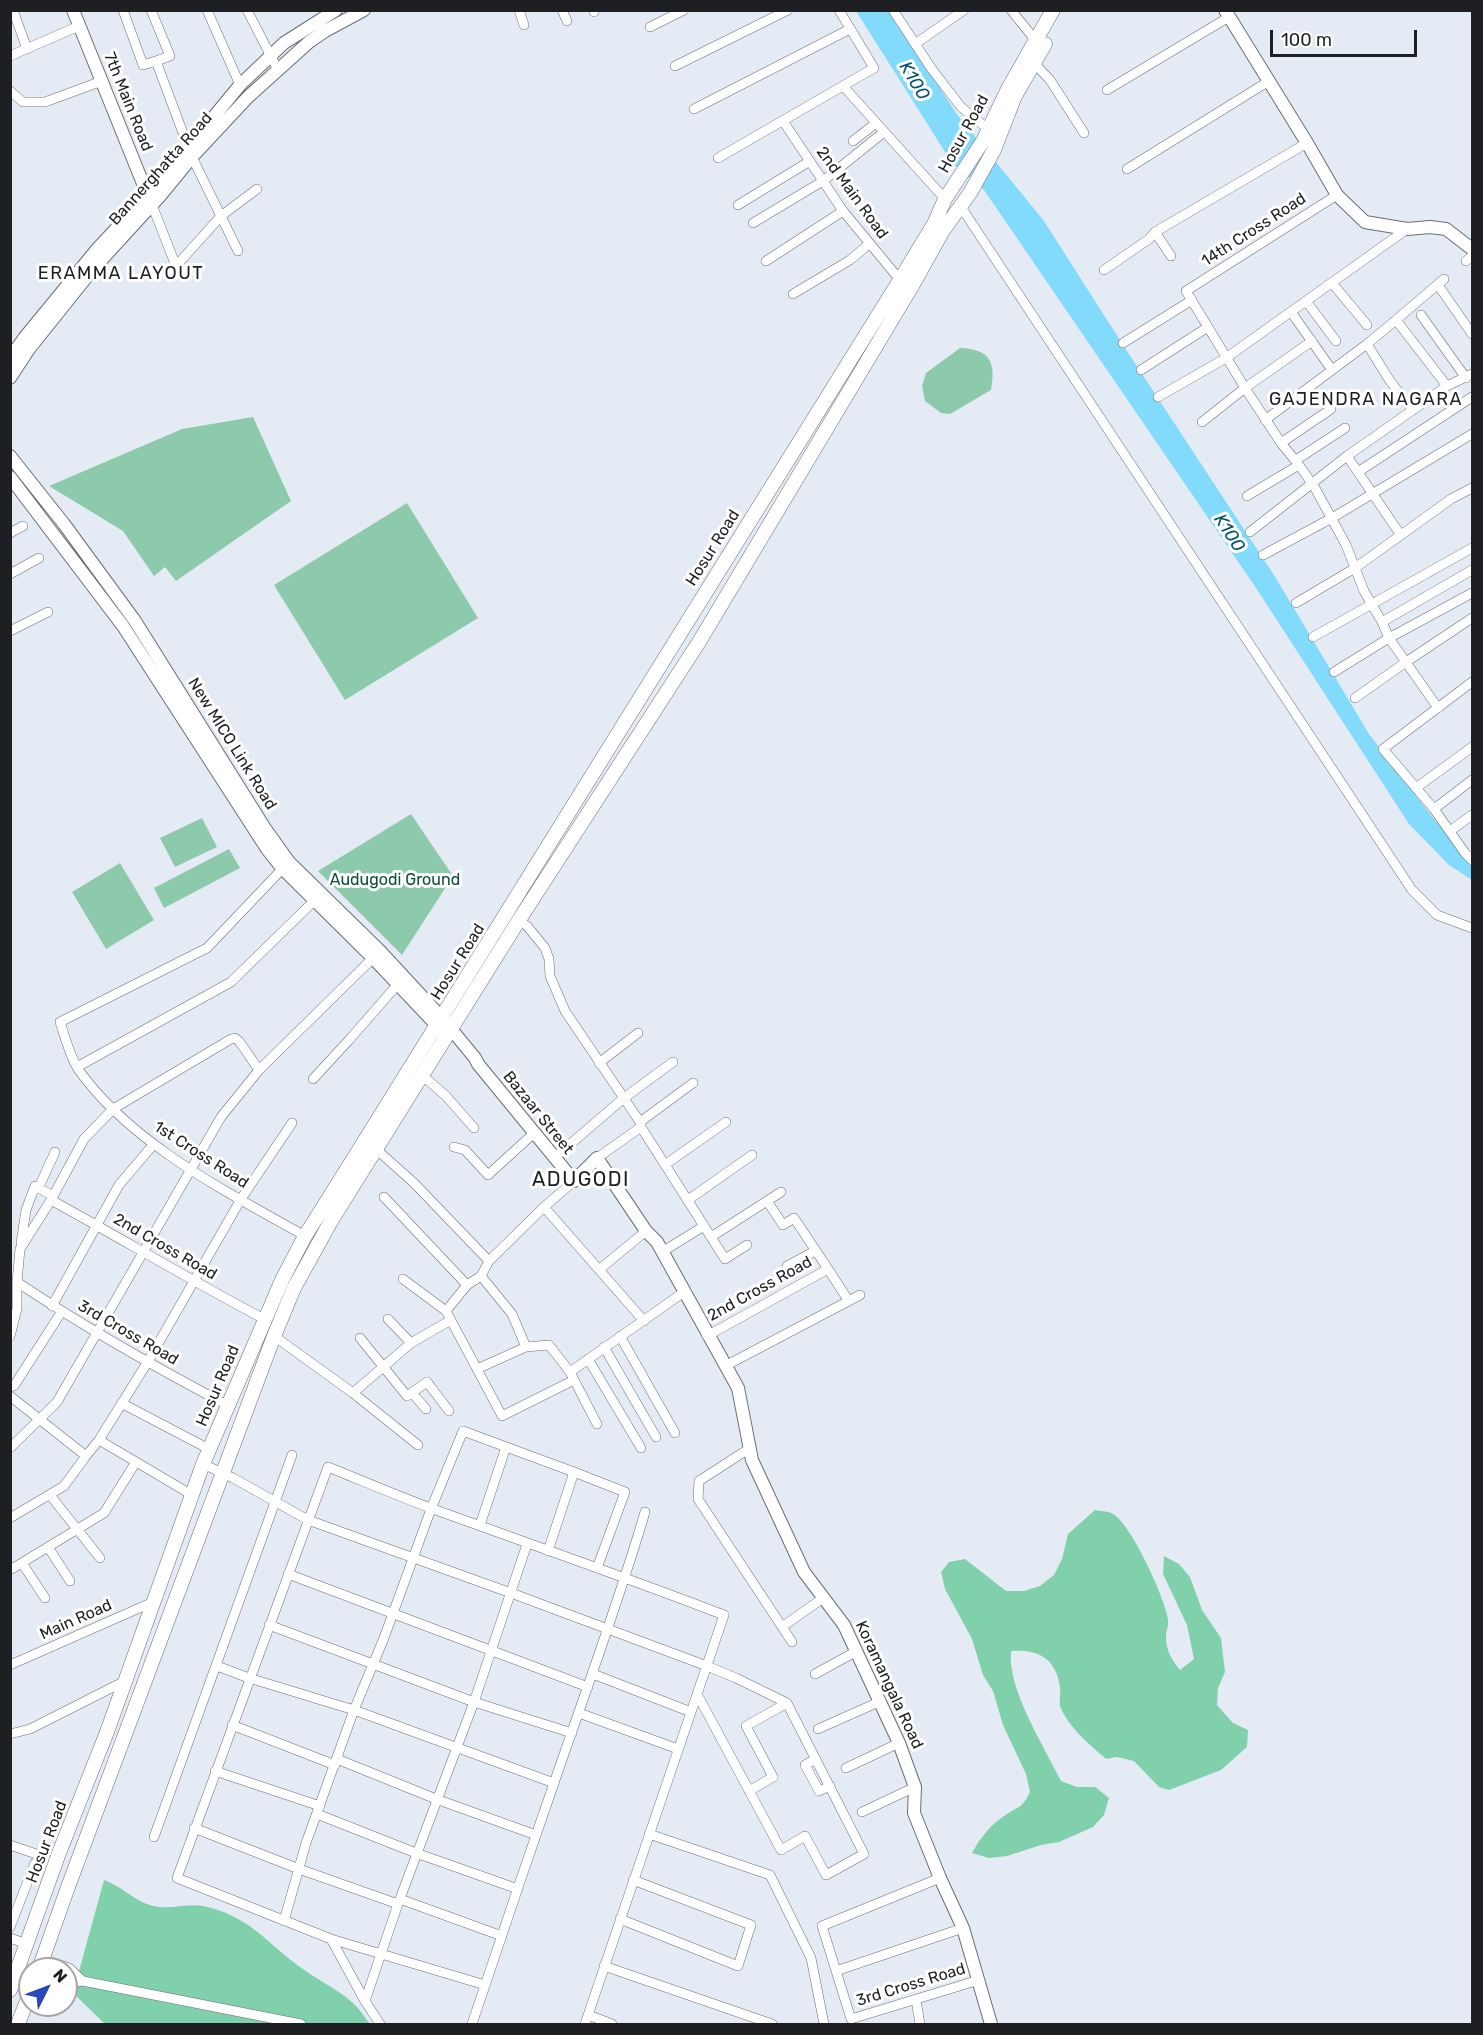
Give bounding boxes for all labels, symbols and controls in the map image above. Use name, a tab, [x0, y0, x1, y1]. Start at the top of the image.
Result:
scale bar	[1273, 18, 1420, 56]
text: 100 m	[1281, 29, 1332, 51]
street label: 7th Main Road	[99, 50, 157, 154]
water label: K100	[894, 58, 934, 104]
street label: Hosur Road	[935, 92, 993, 176]
street label: Bannerghatta Road	[105, 109, 217, 229]
street label: 2nd Main Road	[812, 143, 892, 243]
street label: 14th Cross Road	[1198, 189, 1310, 271]
district label: ERAMMA LAYOUT	[38, 263, 204, 285]
district label: GAJENDRA NAGARA	[1269, 389, 1463, 411]
street label: Hosur Road	[682, 506, 744, 590]
water label: K100	[1209, 510, 1249, 556]
street label: New MICO Link Road	[184, 675, 280, 813]
park label: Audugodi Ground	[330, 870, 460, 890]
street label: Hosur Road	[427, 920, 489, 1004]
street label: Bazaar Street	[499, 1067, 577, 1159]
street label: 1st Cross Road	[150, 1117, 252, 1193]
district label: ADUGODI	[532, 1168, 630, 1192]
street label: 2nd Cross Road	[110, 1210, 220, 1284]
street label: 2nd Cross Road	[704, 1252, 816, 1326]
street label: 3rd Cross Road	[74, 1296, 182, 1370]
street label: Hosur Road	[192, 1343, 244, 1429]
street label: Main Road	[37, 1596, 115, 1644]
street label: Koramangala Road	[851, 1618, 927, 1752]
street label: Hosur Road	[23, 1798, 71, 1886]
north arrow	[18, 1957, 78, 2017]
street label: 3rd Cross Road	[854, 1959, 968, 2011]
text: N	[49, 1965, 71, 1987]

